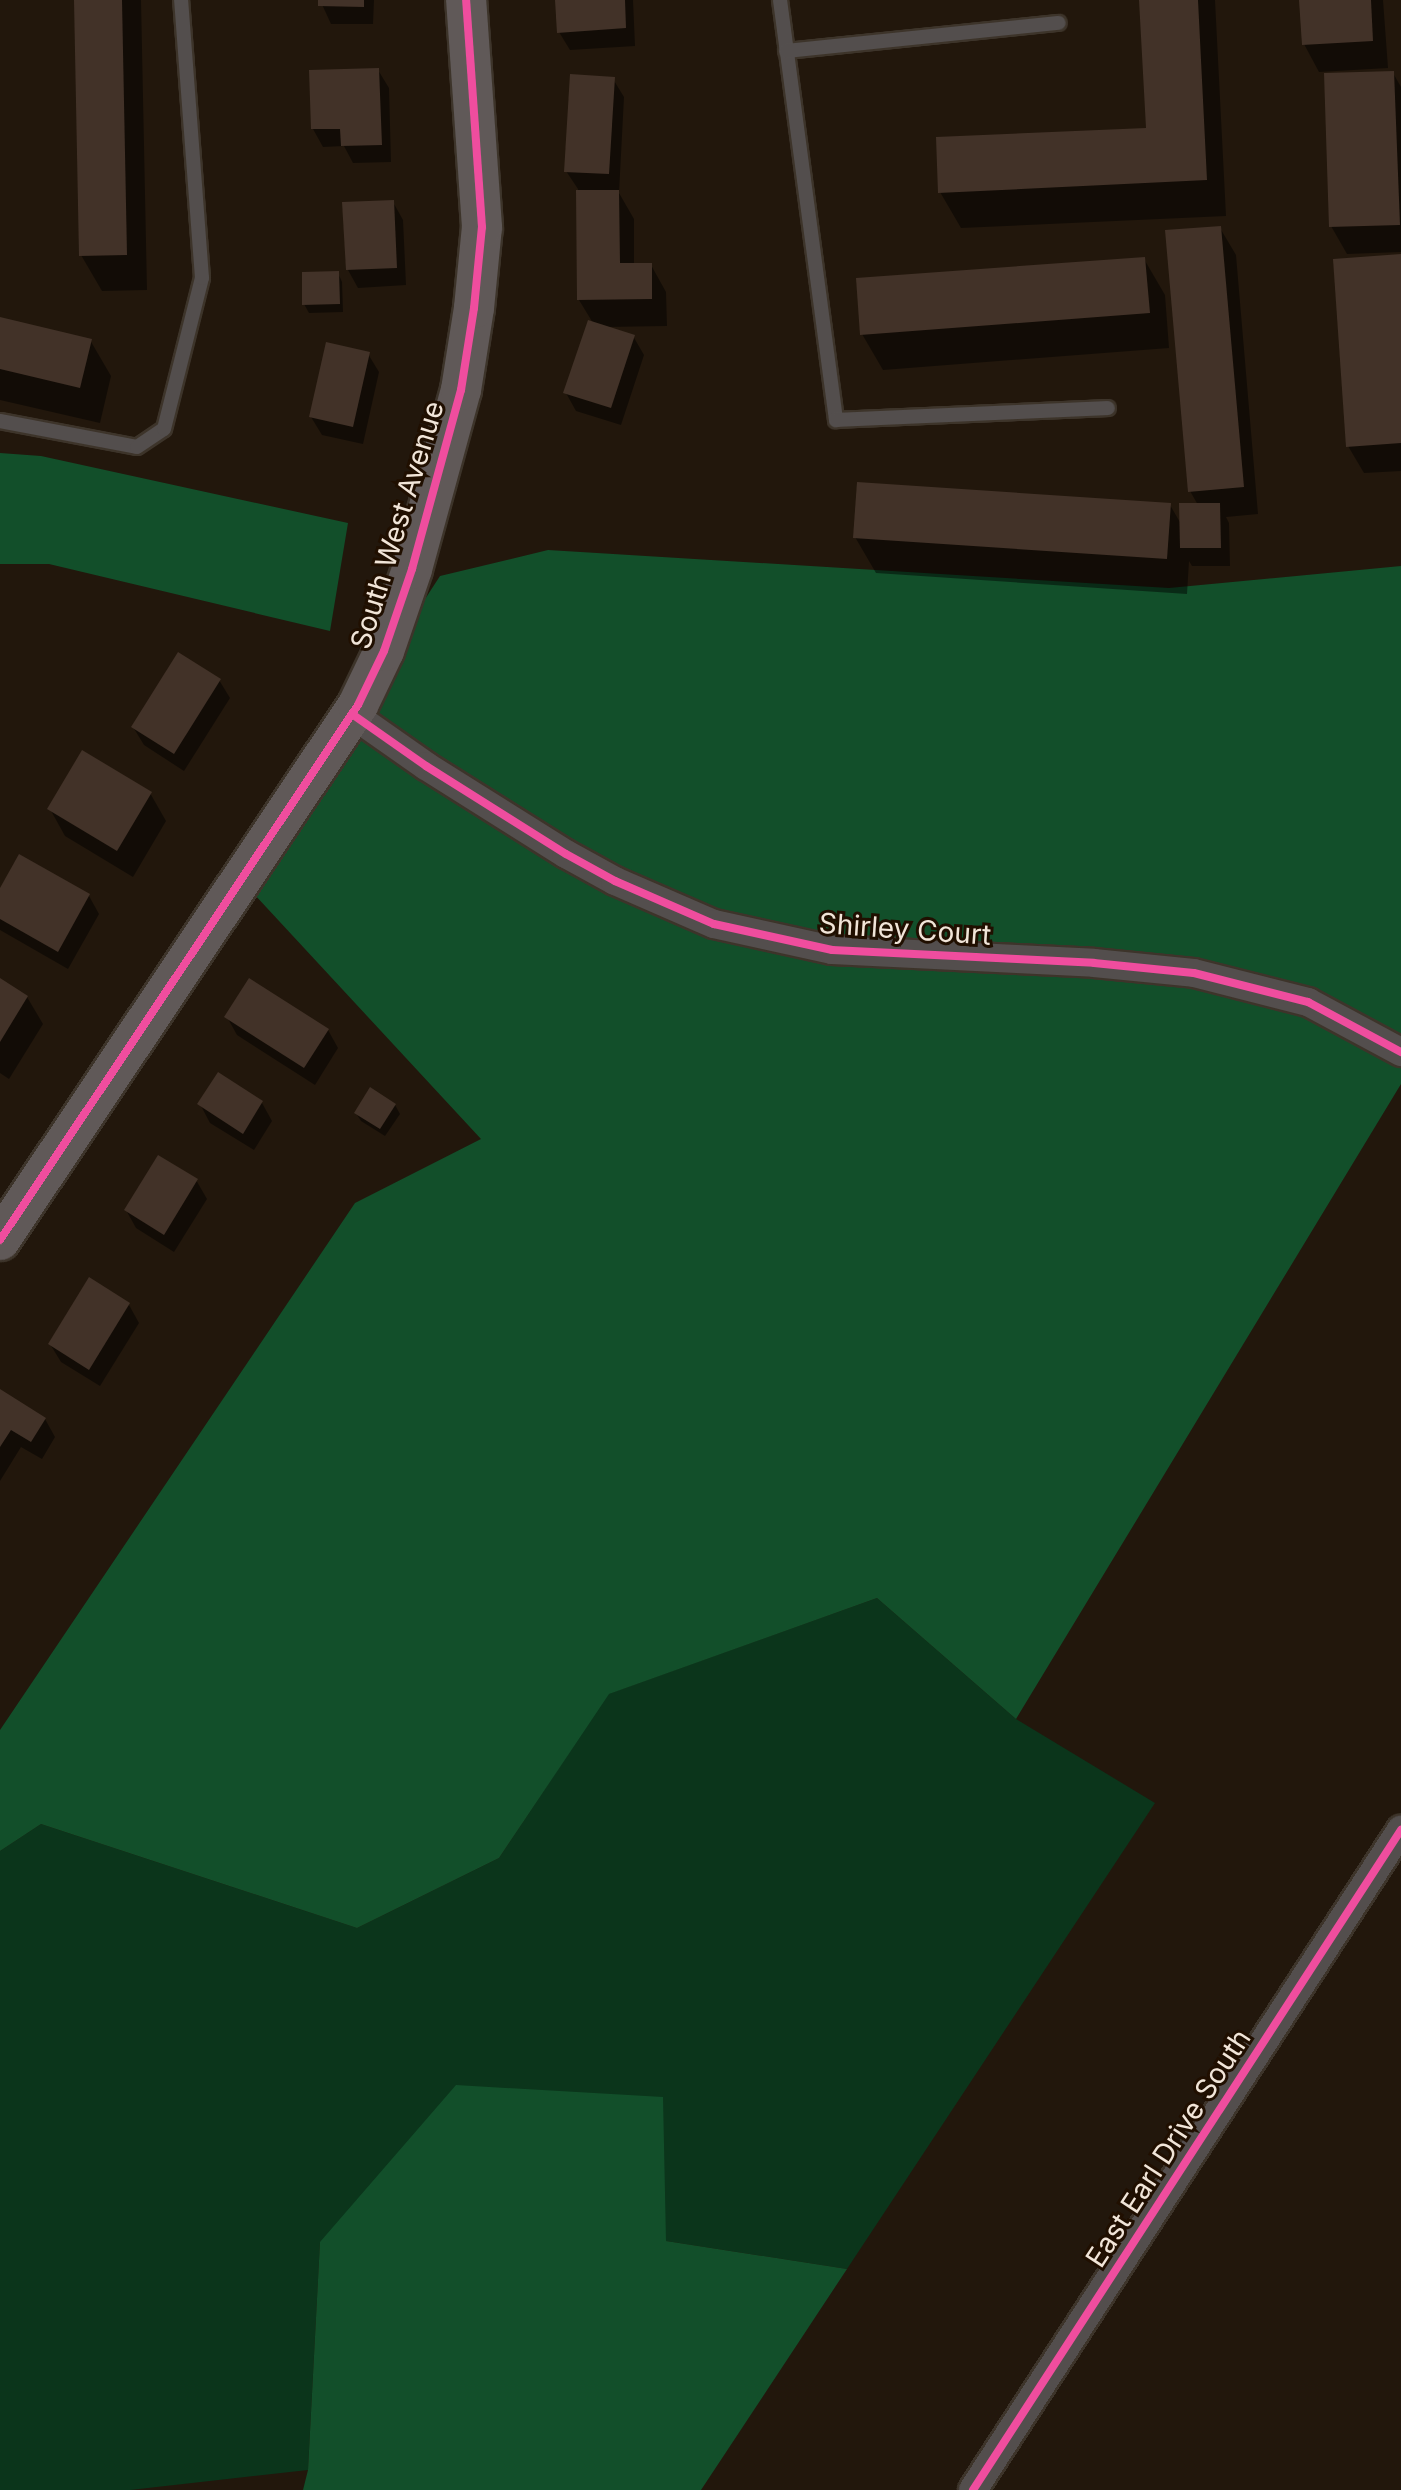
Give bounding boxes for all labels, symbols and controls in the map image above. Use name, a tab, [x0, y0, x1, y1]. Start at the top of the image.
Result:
street label: South West Avenue	[343, 397, 451, 653]
street label: Shirley Court	[818, 906, 992, 952]
street label: East Earl Drive South	[1078, 2023, 1258, 2273]

